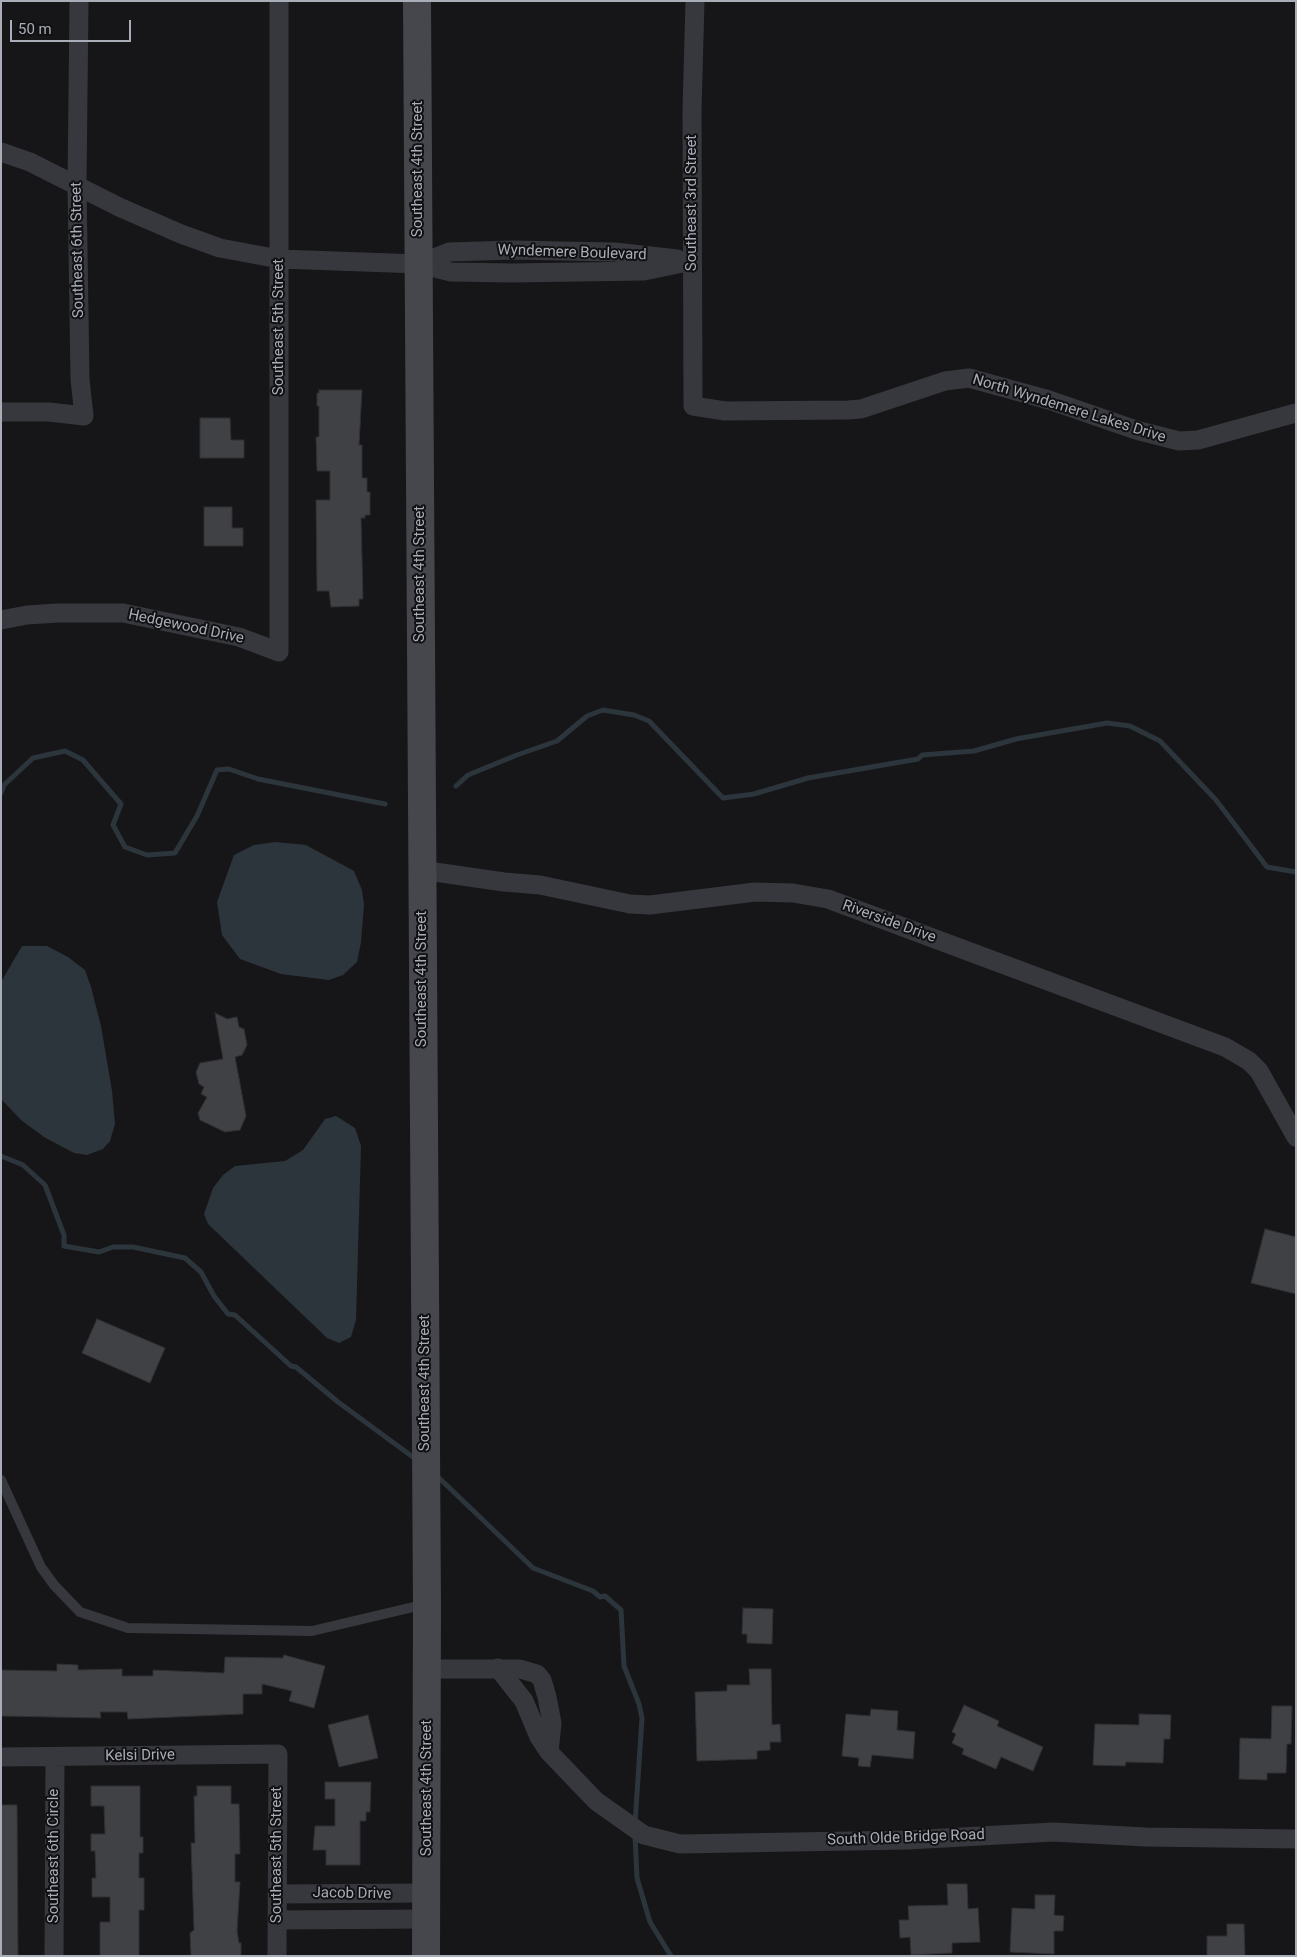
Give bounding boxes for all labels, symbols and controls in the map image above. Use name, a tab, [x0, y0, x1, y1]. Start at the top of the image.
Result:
scale bar	[12, 10, 134, 42]
text: 50 m	[18, 20, 52, 38]
street label: Southeast 4th Street	[409, 101, 427, 237]
street label: Southeast 3rd Street	[683, 135, 701, 271]
street label: Southeast 6th Street	[68, 182, 88, 318]
street label: Wyndemere Boulevard	[497, 241, 647, 265]
street label: Southeast 5th Street	[270, 259, 288, 395]
street label: North Wyndemere Lakes Drive	[970, 371, 1168, 447]
street label: Southeast 4th Street	[411, 506, 429, 642]
street label: Hedgewood Drive	[127, 606, 245, 648]
street label: Riverside Drive	[840, 897, 938, 947]
street label: Southeast 4th Street	[413, 911, 431, 1047]
street label: Southeast 4th Street	[416, 1315, 434, 1451]
street label: Southeast 4th Street	[418, 1720, 436, 1856]
street label: Kelsi Drive	[105, 1746, 175, 1766]
street label: Southeast 5th Street	[268, 1787, 286, 1923]
street label: Southeast 6th Circle	[45, 1789, 63, 1923]
street label: South Olde Bridge Road	[827, 1826, 985, 1850]
street label: Jacob Drive	[313, 1884, 391, 1904]

